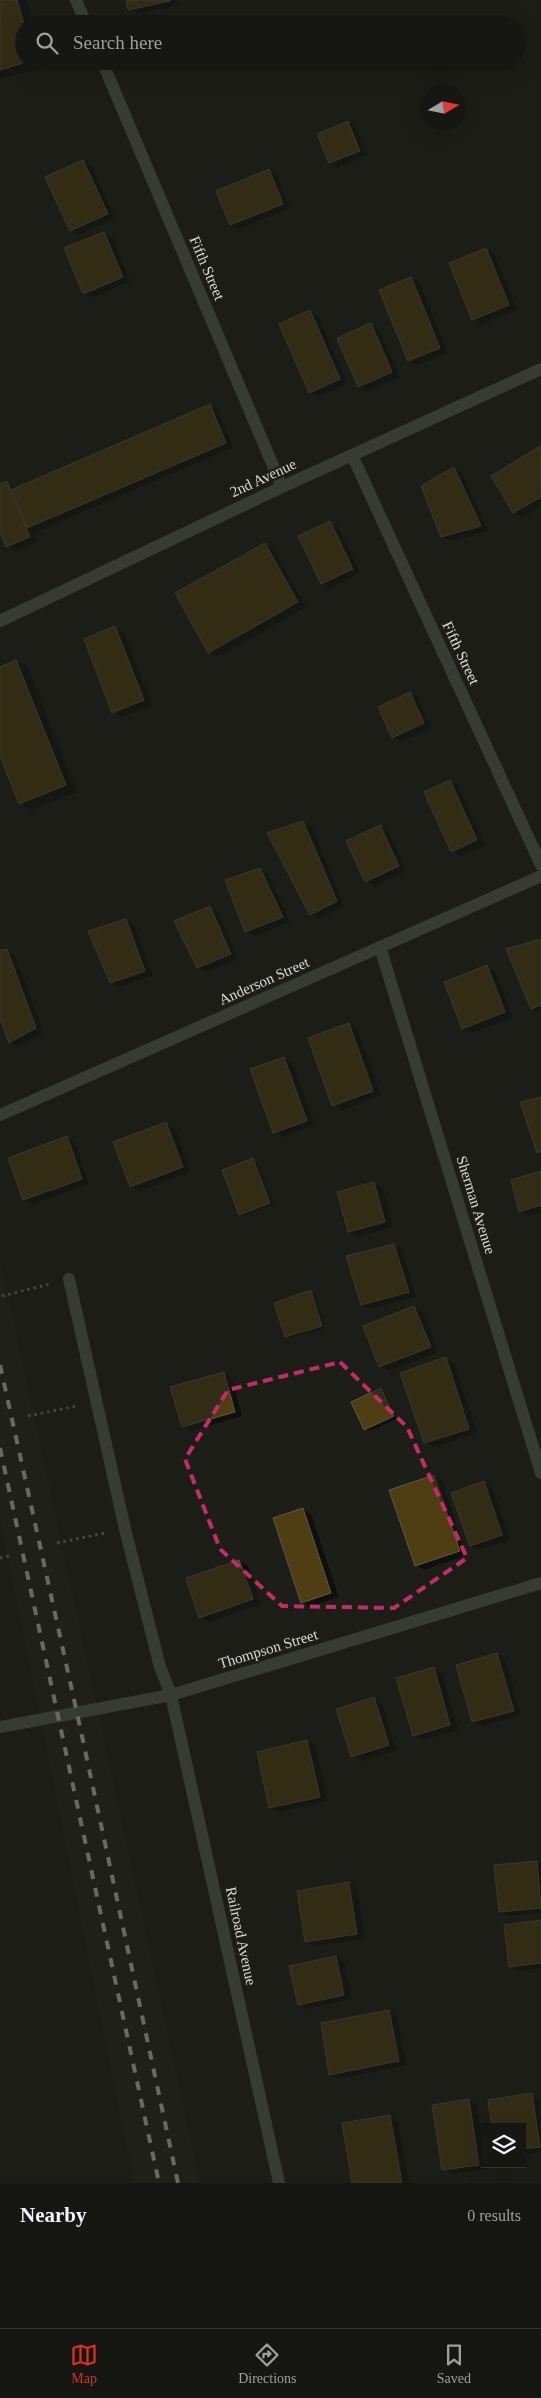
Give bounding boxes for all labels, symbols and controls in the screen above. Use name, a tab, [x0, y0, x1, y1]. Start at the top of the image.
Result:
search box	[15, 15, 526, 70]
icon: search	[33, 29, 61, 57]
text: Search here	[73, 32, 162, 53]
north arrow	[421, 85, 466, 130]
street label: Fifth Street	[186, 234, 228, 303]
street label: 2nd Avenue	[227, 456, 299, 500]
street label: Fifth Street	[439, 619, 483, 688]
street label: Anderson Street	[216, 954, 312, 1008]
street label: Sherman Avenue	[453, 1154, 499, 1256]
street label: Thompson Street	[216, 1626, 320, 1672]
street label: Railroad Avenue	[223, 1885, 259, 1987]
map controls	[481, 2123, 526, 2168]
button: layers	[481, 2123, 526, 2168]
text: Nearby	[20, 2203, 87, 2227]
text: 0 results	[467, 2207, 521, 2224]
tab: Map	[70, 2341, 98, 2387]
tab: Directions	[238, 2341, 297, 2387]
tab: Saved	[437, 2341, 471, 2387]

